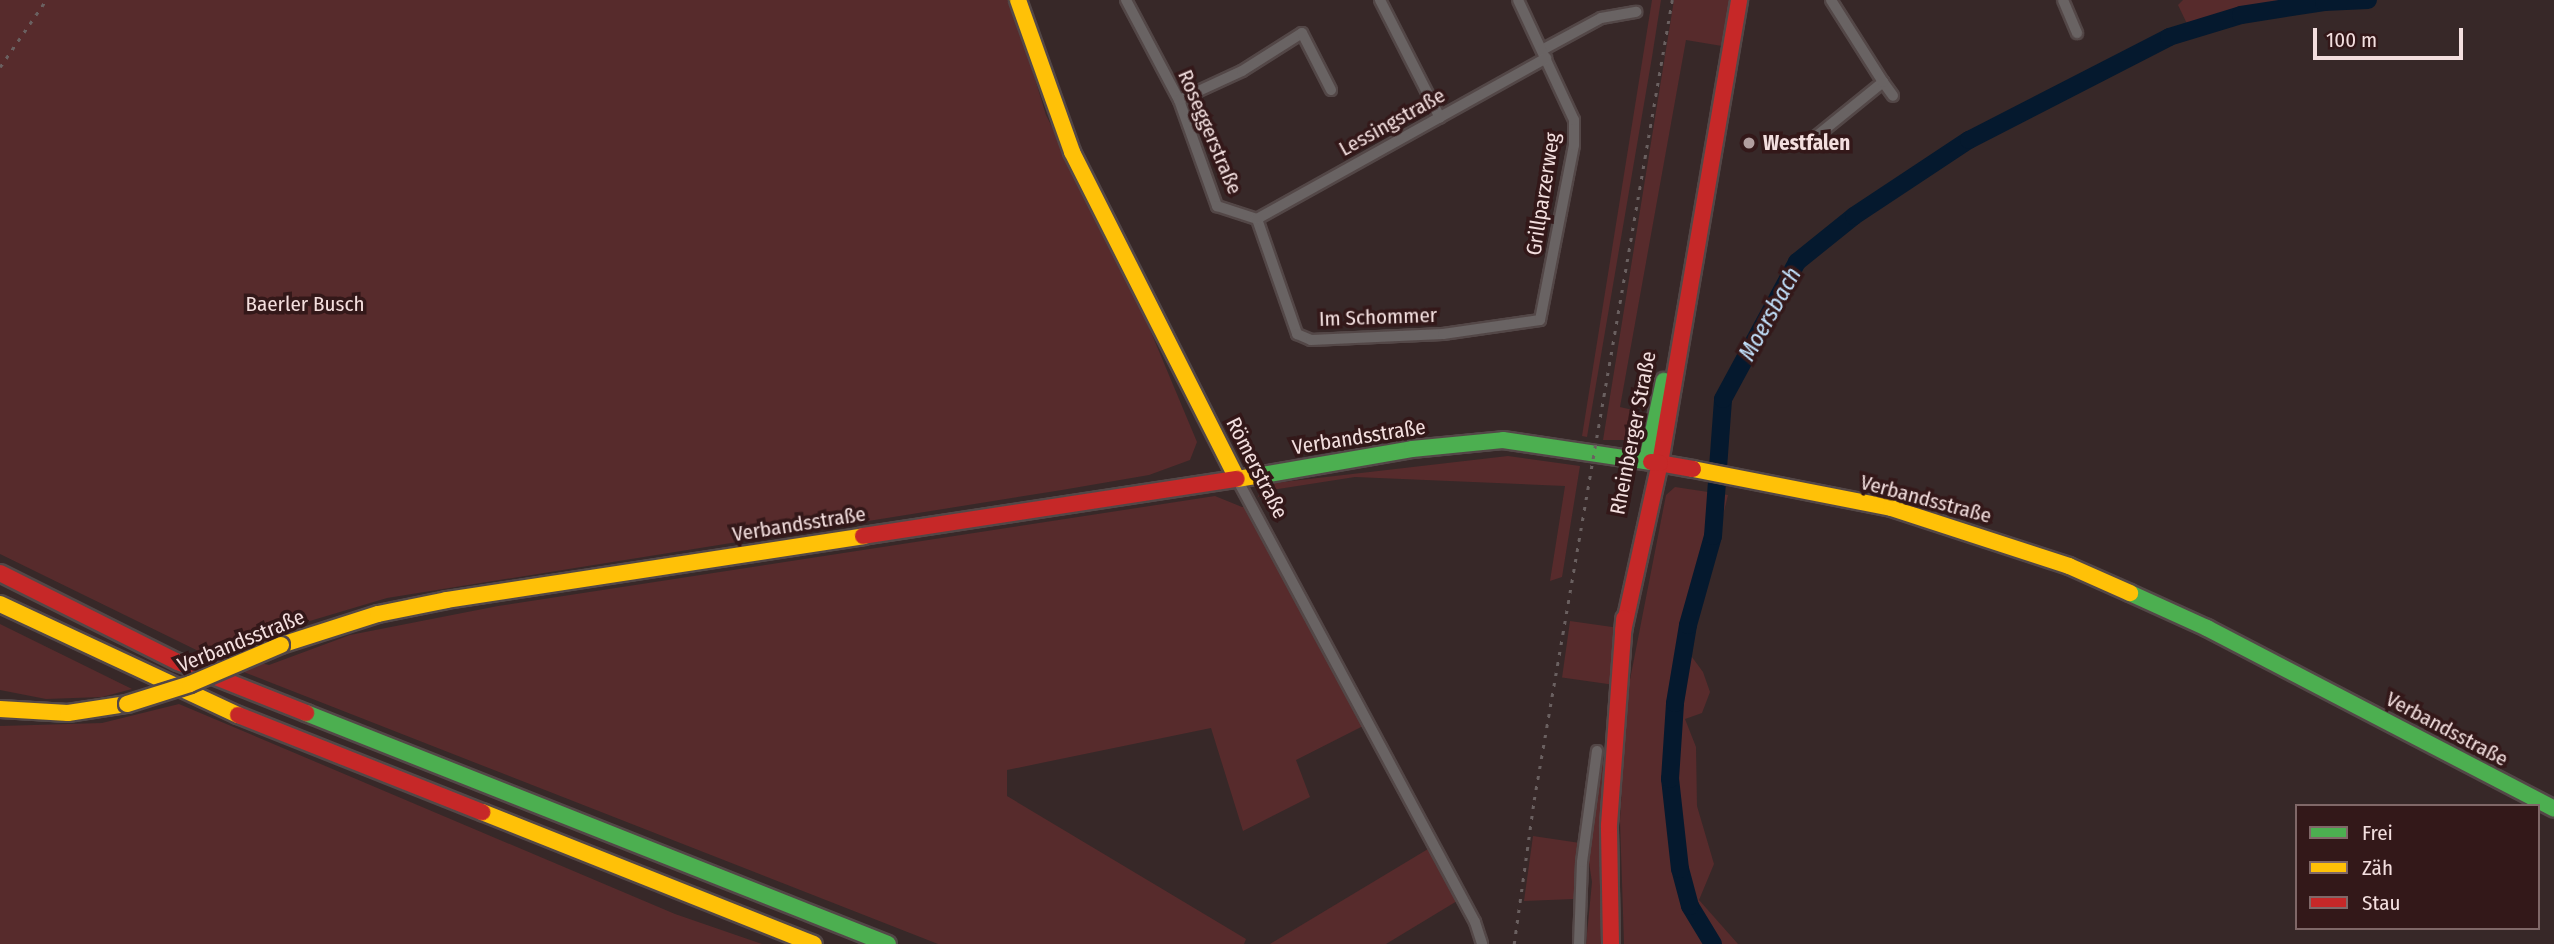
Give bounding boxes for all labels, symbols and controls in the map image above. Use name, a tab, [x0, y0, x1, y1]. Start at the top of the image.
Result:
scale bar	[2316, 14, 2466, 58]
text: 100 m	[2326, 27, 2377, 53]
street label: Roseggerstraße	[1172, 66, 1248, 198]
street label: Lessingstraße	[1335, 83, 1449, 161]
place label: Westfalen	[1763, 130, 1850, 156]
street label: Grillparzerweg	[1521, 131, 1565, 257]
marker: Westfalen	[1741, 135, 1757, 151]
water label: Moersbach	[1733, 262, 1807, 366]
park label: Baerler Busch	[245, 291, 365, 317]
street label: Im Schommer	[1319, 302, 1437, 332]
street label: Rheinberger Straße	[1605, 349, 1661, 517]
street label: Römerstraße	[1221, 413, 1293, 523]
street label: Verbandsstraße	[1291, 414, 1427, 460]
street label: Verbandsstraße	[1858, 469, 1994, 529]
street label: Verbandsstraße	[731, 501, 867, 547]
street label: Verbandsstraße	[174, 604, 308, 678]
street label: Verbandsstraße	[2382, 686, 2512, 772]
legend	[2295, 804, 2540, 930]
text: Frei	[2362, 820, 2393, 846]
text: Zäh	[2362, 855, 2393, 881]
text: Stau	[2362, 890, 2400, 916]

